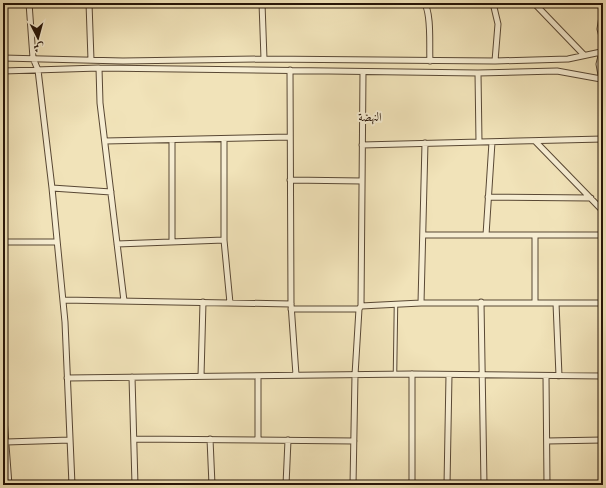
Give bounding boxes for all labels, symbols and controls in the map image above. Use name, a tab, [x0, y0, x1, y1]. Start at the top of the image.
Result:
north arrow	[18, 18, 58, 58]
text: ش	[33, 38, 45, 54]
district label: النهضة	[358, 110, 382, 126]

